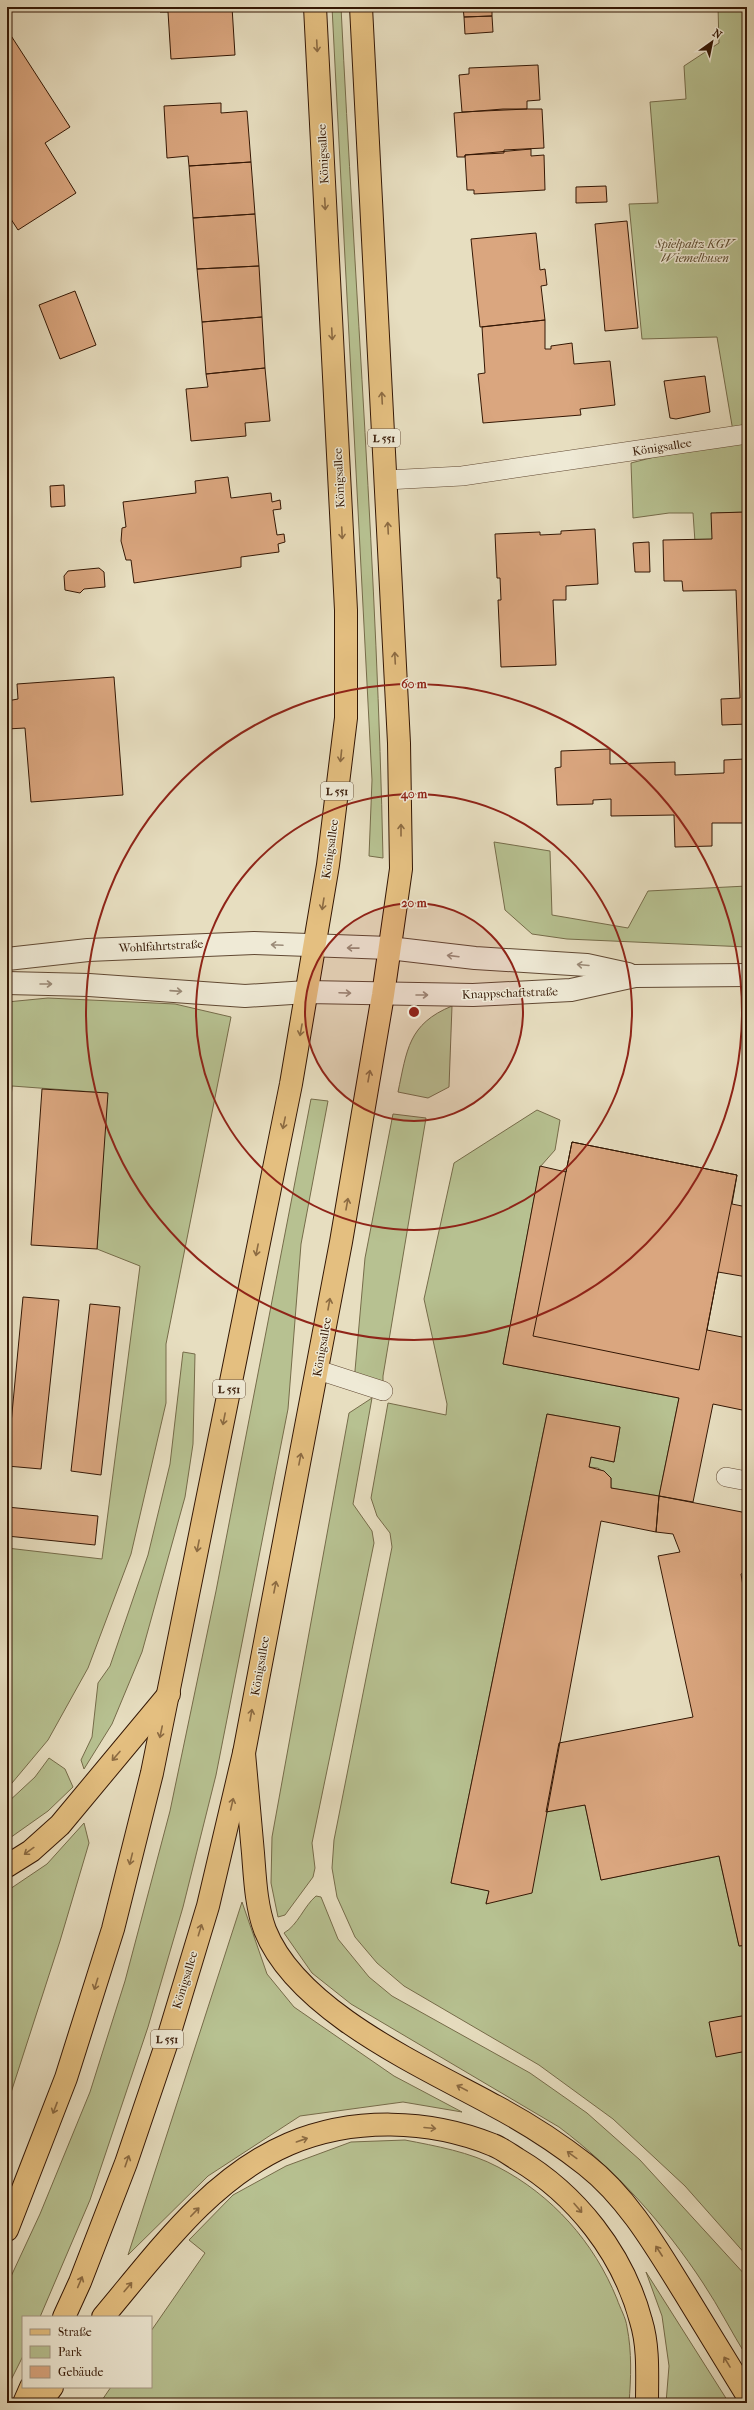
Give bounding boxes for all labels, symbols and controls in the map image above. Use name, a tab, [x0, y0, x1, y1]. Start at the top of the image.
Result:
north arrow	[692, 22, 732, 62]
text: N	[710, 26, 725, 42]
one-way arrow	[314, 39, 321, 52]
street label: Königsallee	[314, 124, 332, 184]
one-way arrow	[322, 197, 329, 210]
park label: Spielpaltz KGV Wiemelhusen	[654, 237, 737, 265]
one-way arrow	[328, 327, 335, 340]
one-way arrow	[378, 392, 385, 405]
road number: L 551	[368, 429, 400, 447]
street label: Königsallee	[631, 435, 693, 459]
street label: Königsallee	[330, 448, 348, 508]
one-way arrow	[385, 522, 392, 535]
one-way arrow	[338, 526, 345, 539]
one-way arrow	[391, 652, 398, 665]
text: 60 m	[401, 677, 428, 691]
one-way arrow	[338, 749, 345, 762]
road number: L 551	[321, 782, 353, 800]
text: 40 m	[400, 787, 428, 802]
street label: Königsallee	[319, 818, 341, 880]
one-way arrow	[397, 824, 405, 837]
text: 20 m	[401, 896, 428, 910]
one-way arrow	[319, 897, 327, 910]
street label: Wohlfahrtstraße	[117, 937, 204, 955]
one-way arrow	[271, 941, 284, 948]
one-way arrow	[347, 944, 360, 951]
one-way arrow	[447, 952, 460, 959]
one-way arrow	[577, 961, 590, 969]
one-way arrow	[39, 980, 52, 988]
street label: Knappschaftstraße	[462, 984, 558, 1002]
one-way arrow	[169, 988, 182, 995]
one-way arrow	[338, 989, 351, 997]
one-way arrow	[415, 991, 428, 999]
centre of rings	[407, 1005, 421, 1019]
one-way arrow	[297, 1023, 305, 1036]
one-way arrow	[365, 1070, 373, 1083]
one-way arrow	[279, 1116, 287, 1129]
one-way arrow	[343, 1198, 351, 1211]
one-way arrow	[253, 1243, 261, 1256]
one-way arrow	[326, 1298, 334, 1311]
street label: Königsallee	[310, 1316, 334, 1378]
road number: L 551	[213, 1380, 245, 1398]
one-way arrow	[219, 1412, 227, 1425]
one-way arrow	[296, 1453, 304, 1466]
one-way arrow	[194, 1539, 202, 1552]
one-way arrow	[271, 1581, 279, 1594]
street label: Königsallee	[248, 1635, 272, 1697]
one-way arrow	[247, 1709, 255, 1722]
one-way arrow	[157, 1726, 165, 1739]
one-way arrow	[112, 1751, 121, 1761]
one-way arrow	[229, 1798, 236, 1811]
one-way arrow	[24, 1847, 35, 1855]
one-way arrow	[126, 1852, 134, 1865]
one-way arrow	[197, 1924, 204, 1937]
street label: Königsallee	[170, 1949, 200, 2011]
one-way arrow	[92, 1977, 99, 1990]
road number: L 551	[151, 2030, 183, 2048]
one-way arrow	[456, 2084, 468, 2091]
one-way arrow	[51, 2101, 59, 2113]
one-way arrow	[423, 2124, 436, 2131]
one-way arrow	[296, 2136, 309, 2143]
one-way arrow	[567, 2151, 578, 2159]
one-way arrow	[124, 2155, 132, 2167]
one-way arrow	[573, 2203, 582, 2213]
one-way arrow	[190, 2207, 200, 2217]
one-way arrow	[655, 2246, 663, 2257]
one-way arrow	[77, 2276, 84, 2288]
one-way arrow	[124, 2282, 133, 2292]
legend	[22, 2316, 152, 2388]
text: Straße	[58, 2325, 92, 2339]
text: Park	[58, 2345, 83, 2359]
one-way arrow	[722, 2356, 730, 2368]
text: Gebäude	[58, 2365, 103, 2379]

